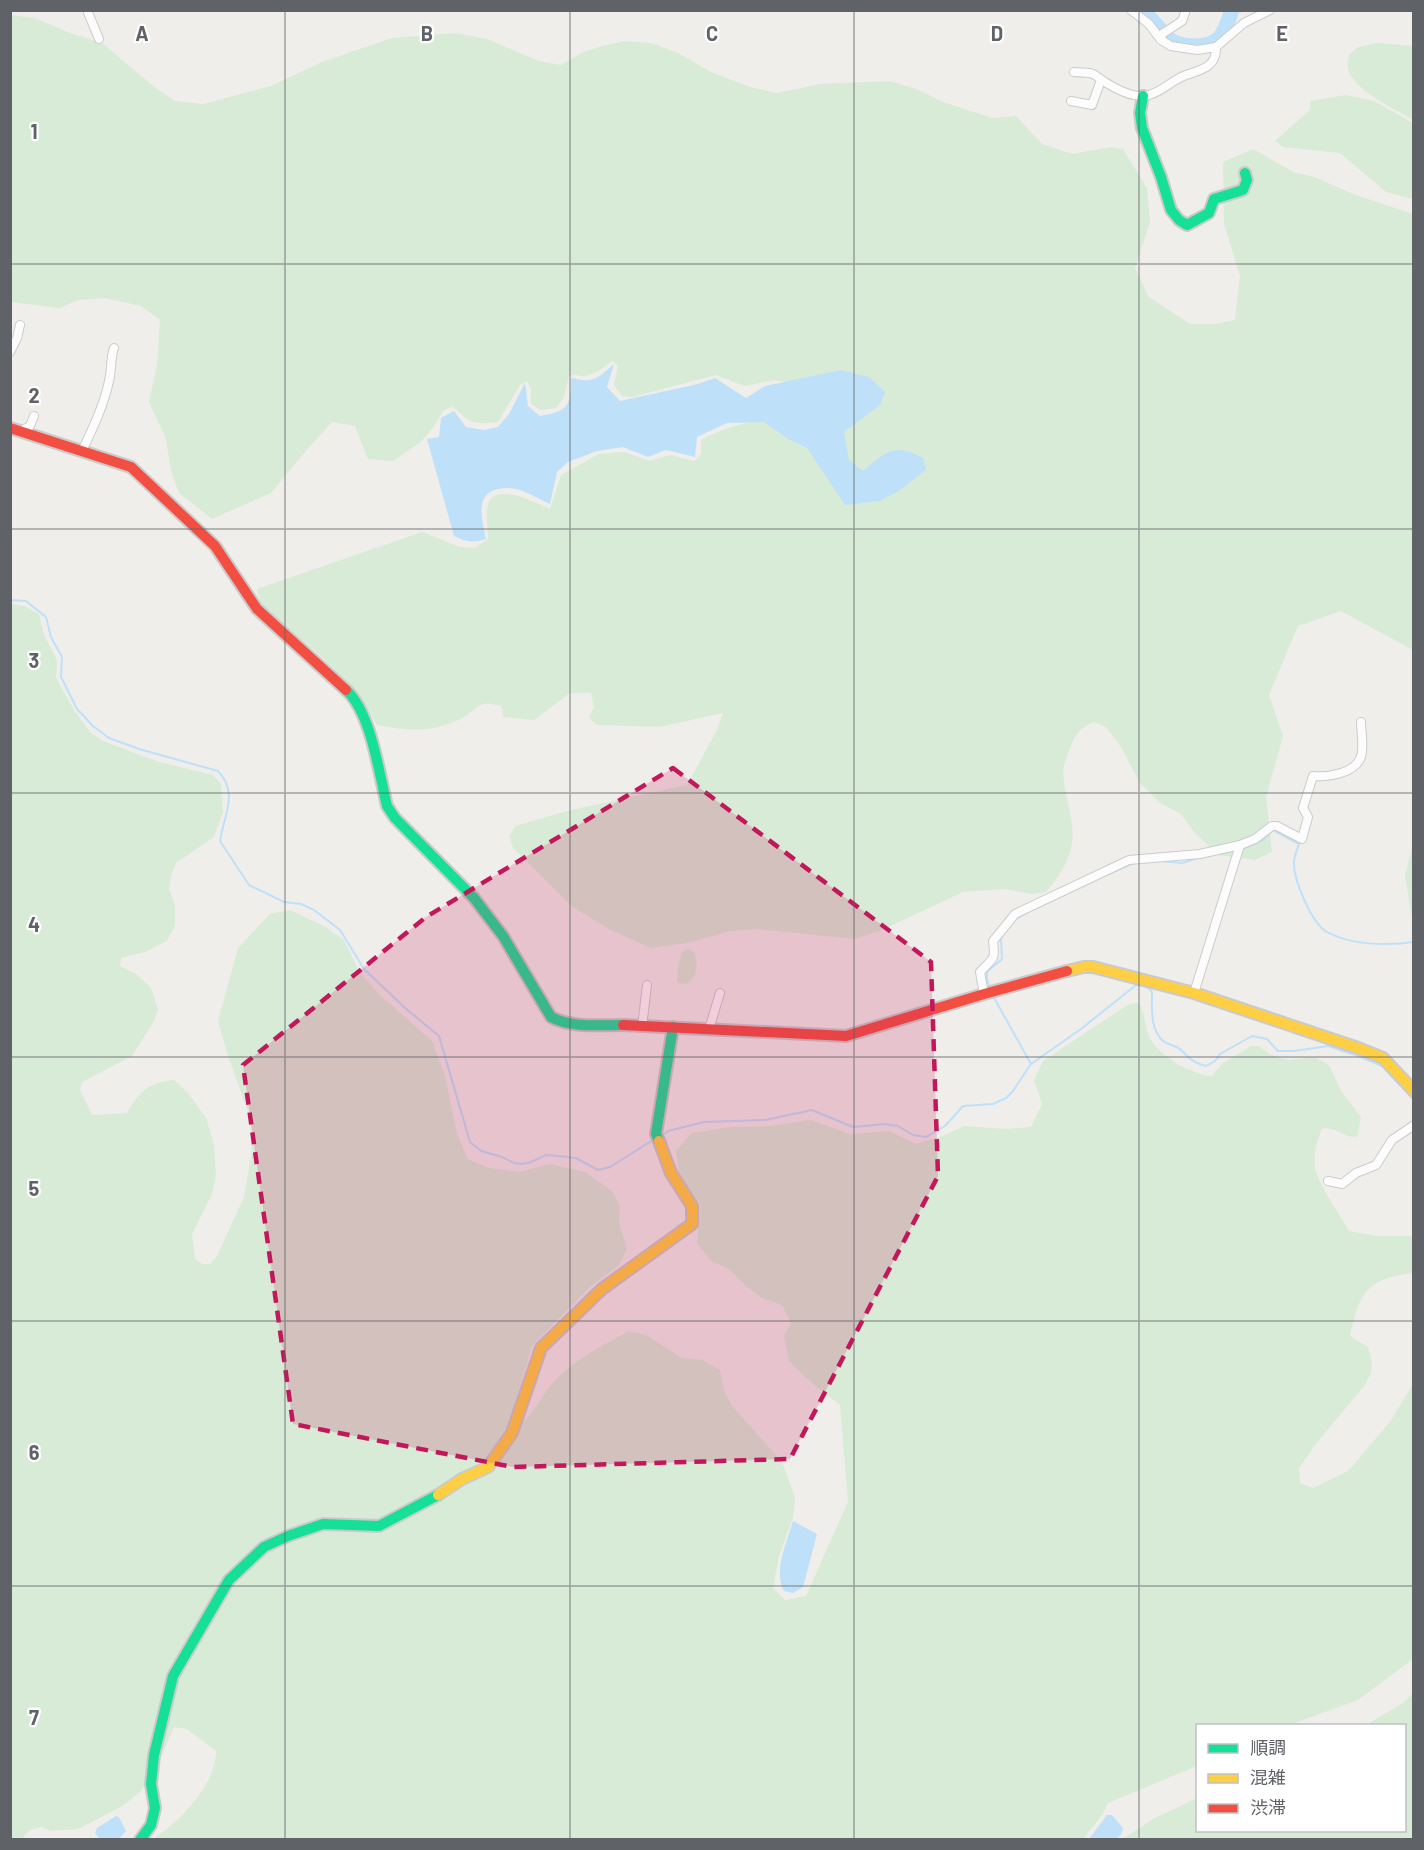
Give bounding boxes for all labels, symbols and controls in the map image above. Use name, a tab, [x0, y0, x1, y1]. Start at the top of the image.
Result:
text: A	[135, 21, 149, 45]
text: B	[421, 21, 433, 45]
text: C	[706, 21, 718, 45]
text: D	[991, 21, 1003, 45]
text: E	[1276, 21, 1288, 45]
text: 1	[30, 119, 38, 143]
text: 2	[28, 383, 40, 407]
text: 3	[29, 648, 39, 672]
text: 4	[28, 912, 40, 936]
text: 5	[29, 1176, 40, 1200]
text: 6	[29, 1440, 40, 1464]
text: 7	[29, 1705, 39, 1729]
legend	[1196, 1724, 1406, 1832]
text: 順調	[1250, 1736, 1286, 1758]
text: 混雑	[1250, 1766, 1286, 1788]
text: 渋滞	[1250, 1796, 1286, 1818]

